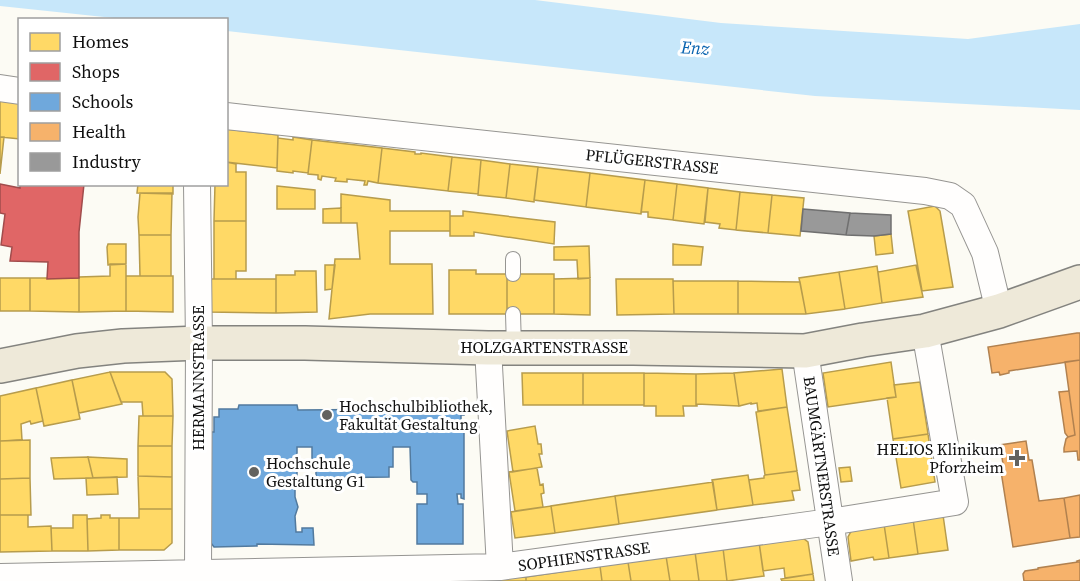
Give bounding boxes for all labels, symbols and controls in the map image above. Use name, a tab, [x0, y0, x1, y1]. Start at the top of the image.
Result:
legend	[18, 18, 228, 186]
text: Homes	[72, 29, 129, 54]
water label: Enz	[679, 34, 711, 61]
text: Shops	[72, 59, 120, 84]
text: Schools	[72, 89, 134, 114]
text: Health	[72, 119, 126, 144]
street label: PFLÜGERSTRASSE	[584, 143, 720, 179]
text: Industry	[72, 149, 142, 174]
street label: HERMANNSTRASSE	[187, 305, 209, 451]
street label: HOLZGARTENSTRASSE	[460, 336, 628, 358]
street label: BAUMGÄRTNERSTRASSE	[798, 375, 846, 558]
place label: Hochschulbibliothek, Fakultät Gestaltung	[339, 395, 493, 435]
marker: Hochschulbibliothek, Fakultät Gestaltung	[320, 408, 334, 422]
place label: HELIOS Klinikum Pforzheim	[877, 438, 1004, 478]
marker: HELIOS Klinikum Pforzheim	[1008, 449, 1026, 467]
place label: Hochschule Gestaltung G1	[266, 452, 365, 492]
marker: Hochschule Gestaltung G1	[247, 465, 261, 479]
street label: SOPHIENSTRASSE	[517, 536, 652, 576]

